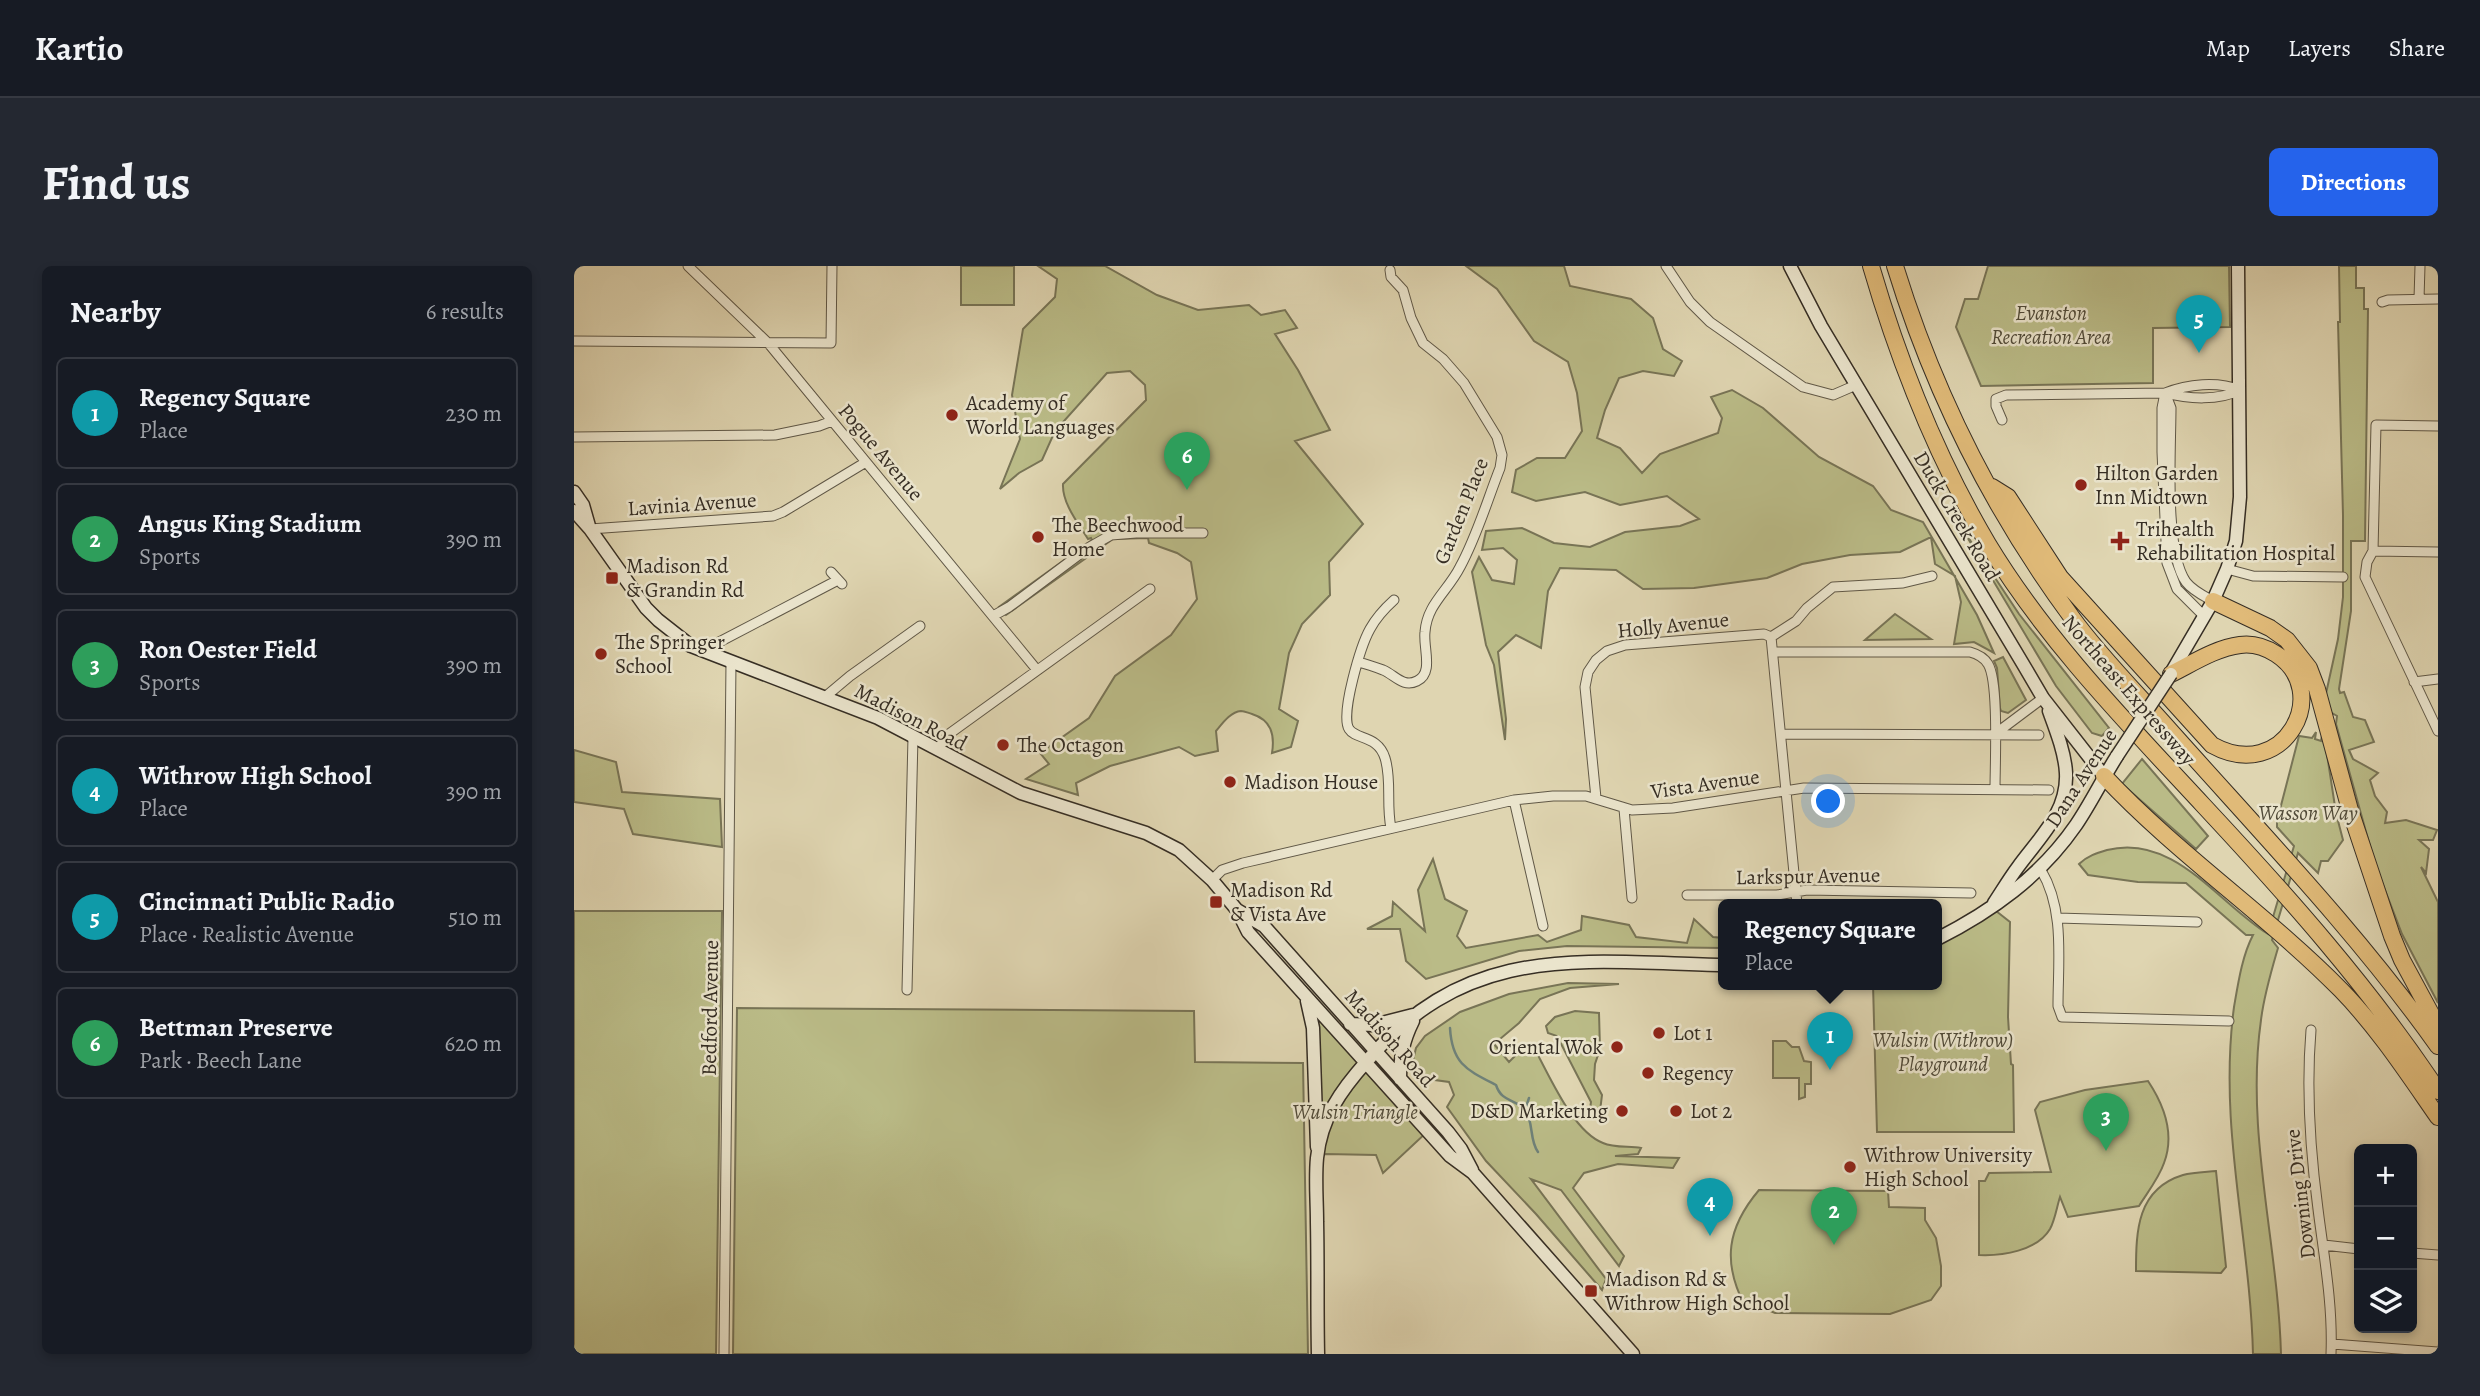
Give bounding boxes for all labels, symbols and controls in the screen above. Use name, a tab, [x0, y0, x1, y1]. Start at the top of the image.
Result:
text: Kartio	[35, 26, 123, 71]
text: Map	[2206, 32, 2250, 64]
text: Layers	[2288, 32, 2351, 64]
text: Share	[2389, 32, 2445, 64]
button: Directions	[2269, 148, 2438, 216]
text: Find us	[42, 149, 190, 216]
text: Nearby	[70, 292, 161, 332]
pin: 5	[2176, 295, 2222, 353]
text: 6 results	[426, 296, 504, 327]
park label: Evanston Recreation Area	[1991, 299, 2111, 351]
text: Regency Square	[139, 380, 310, 415]
place label: Academy of World Languages	[965, 389, 1115, 441]
street label: Pogue Avenue	[832, 397, 930, 507]
text: 1	[91, 398, 99, 429]
text: 230 m	[446, 398, 502, 429]
marker: Academy of World Languages	[944, 407, 960, 423]
text: Place	[139, 415, 188, 446]
pin: 6	[1164, 432, 1210, 490]
street label: Duck Creek Road	[1907, 446, 2007, 587]
street label: Garden Place	[1427, 454, 1495, 568]
place label: Hilton Garden Inn Midtown	[2095, 459, 2218, 511]
marker: Hilton Garden Inn Midtown	[2073, 477, 2089, 493]
street label: Lavinia Avenue	[627, 486, 757, 522]
text: Angus King Stadium	[139, 506, 362, 541]
place label: The Beechwood Home	[1052, 511, 1185, 563]
place label: Trihealth Rehabilitation Hospital	[2136, 515, 2335, 567]
text: 2	[89, 524, 101, 555]
text: 390 m	[446, 524, 502, 555]
marker: The Beechwood Home	[1030, 529, 1046, 545]
marker: Trihealth Rehabilitation Hospital	[2110, 531, 2130, 551]
text: Sports	[139, 541, 200, 572]
place label: Madison Rd & Grandin Rd	[626, 552, 745, 604]
marker: Madison Rd & Grandin Rd	[604, 570, 620, 586]
street label: Holly Avenue	[1616, 605, 1730, 645]
street label: Northeast Expressway	[2056, 609, 2203, 772]
place label: The Springer School	[615, 628, 725, 680]
text: Ron Oester Field	[139, 632, 317, 667]
marker: The Springer School	[593, 646, 609, 662]
text: 3	[90, 650, 100, 681]
text: 390 m	[446, 650, 502, 681]
text: Sports	[139, 667, 200, 698]
street label: Madison Road	[850, 677, 973, 758]
street label: Dana Avenue	[2039, 723, 2123, 833]
place label: The Octagon	[1017, 731, 1124, 759]
marker: The Octagon	[995, 737, 1011, 753]
text: Withrow High School	[139, 758, 372, 793]
street label: Vista Avenue	[1648, 762, 1761, 806]
place label: Madison House	[1244, 768, 1378, 796]
marker: Madison House	[1222, 774, 1238, 790]
text: 4	[90, 776, 100, 807]
text: 390 m	[446, 776, 502, 807]
your location	[1811, 784, 1845, 818]
text: Place	[139, 793, 188, 824]
park label: Wasson Way	[2258, 799, 2358, 827]
street label: Larkspur Avenue	[1735, 861, 1881, 891]
place label: Madison Rd & Vista Ave	[1230, 876, 1333, 928]
text: Cincinnati Public Radio	[139, 884, 395, 919]
marker: Madison Rd & Vista Ave	[1208, 894, 1224, 910]
popup	[1718, 899, 1942, 990]
text: 5	[90, 902, 100, 933]
text: 510 m	[448, 902, 502, 933]
text: Regency Square	[1744, 912, 1916, 947]
text: Place · Realistic Avenue	[139, 919, 354, 950]
street label: Bedford Avenue	[695, 940, 725, 1076]
text: Place	[1744, 947, 1793, 978]
street label: Madison Road	[1338, 983, 1442, 1094]
text: Bettman Preserve	[139, 1010, 333, 1045]
pin: 1	[1807, 1012, 1853, 1070]
place label: Lot 1	[1673, 1019, 1712, 1047]
marker: Lot 1	[1651, 1025, 1667, 1041]
park label: Wulsin (Withrow) Playground	[1872, 1026, 2014, 1078]
text: 6	[90, 1028, 100, 1059]
text: 620 m	[444, 1028, 502, 1059]
place label: Oriental Wok	[1489, 1033, 1604, 1061]
marker: Oriental Wok	[1609, 1039, 1625, 1055]
text: Park · Beech Lane	[139, 1045, 302, 1076]
place label: Regency	[1662, 1059, 1734, 1087]
marker: Regency	[1640, 1065, 1656, 1081]
pin: 3	[2083, 1093, 2129, 1151]
place label: D&D Marketing	[1470, 1097, 1608, 1125]
place label: Lot 2	[1690, 1097, 1732, 1125]
park label: Wulsin Triangle	[1292, 1098, 1418, 1126]
marker: D&D Marketing	[1614, 1103, 1630, 1119]
marker: Lot 2	[1668, 1103, 1684, 1119]
street label: Downing Drive	[2278, 1128, 2322, 1260]
place label: Withrow University High School	[1863, 1141, 2033, 1193]
map controls	[2354, 1144, 2417, 1333]
button: +	[2354, 1144, 2417, 1207]
marker: Withrow University High School	[1842, 1159, 1858, 1175]
pin: 4	[1687, 1178, 1733, 1236]
pin: 2	[1811, 1187, 1857, 1245]
button: −	[2354, 1207, 2417, 1270]
place label: Madison Rd & Withrow High School	[1604, 1265, 1789, 1317]
button: layers	[2354, 1270, 2417, 1333]
marker: Madison Rd & Withrow High School	[1583, 1283, 1599, 1299]

